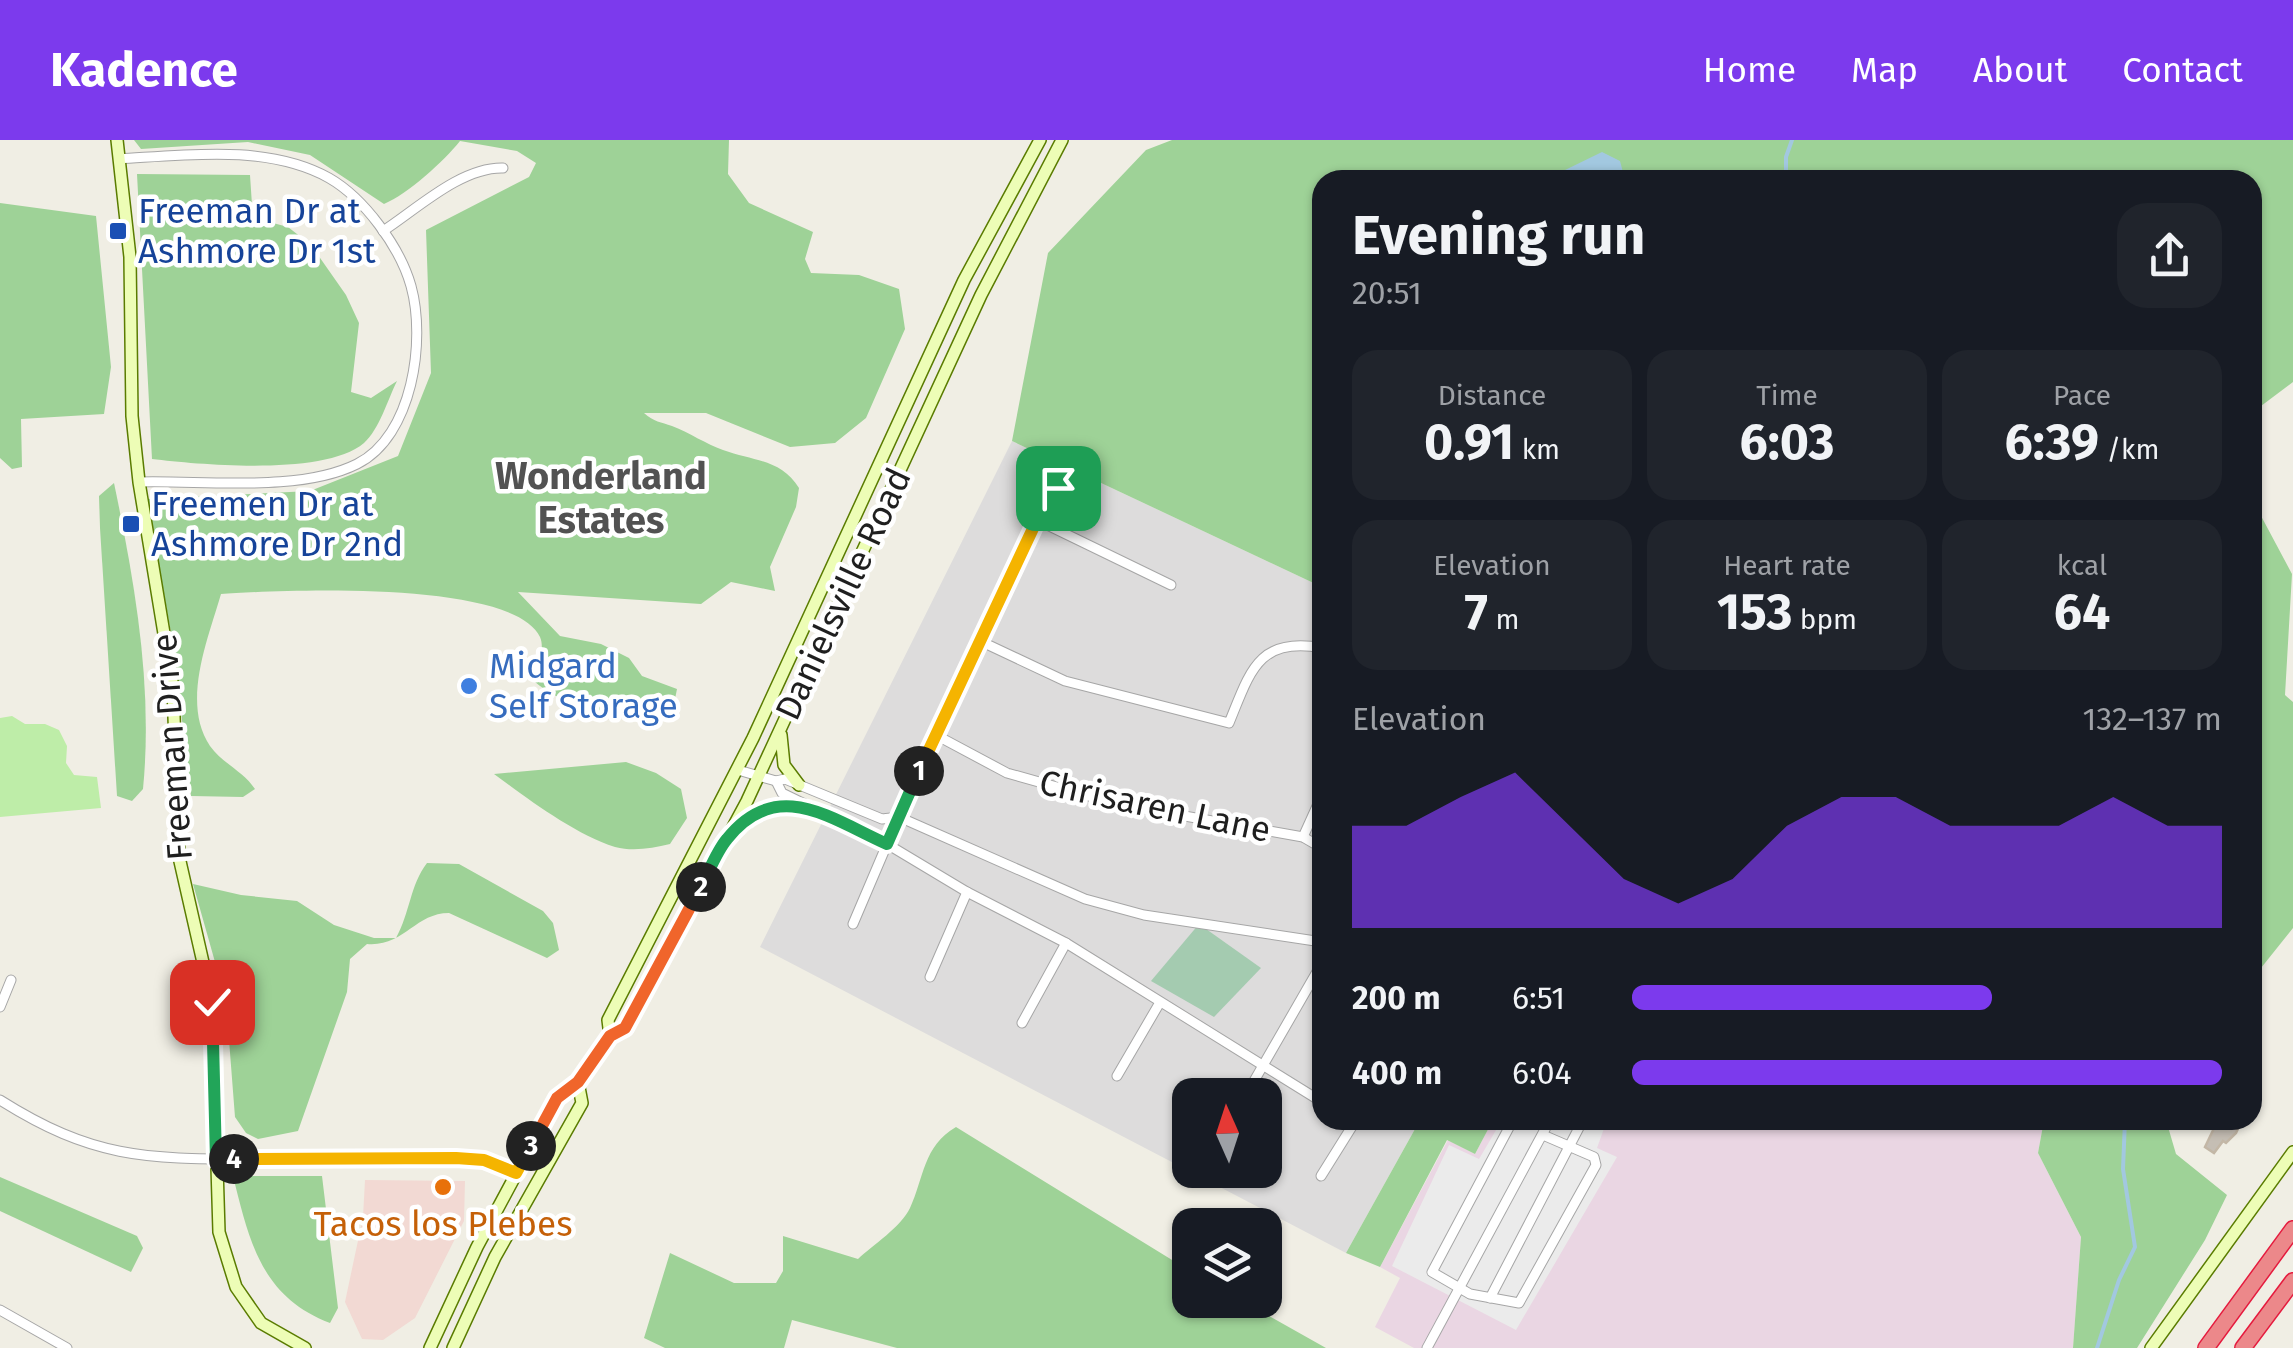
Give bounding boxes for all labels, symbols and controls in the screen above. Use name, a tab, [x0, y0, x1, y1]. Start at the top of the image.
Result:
text: Kadence	[50, 41, 238, 99]
text: Home	[1703, 49, 1796, 91]
text: Map	[1851, 49, 1918, 91]
text: About	[1973, 49, 2067, 91]
text: Contact	[2122, 49, 2243, 91]
place label: Freeman Dr at Ashmore Dr 1st	[138, 190, 376, 272]
text: Evening run	[1352, 203, 1646, 269]
button: share	[2117, 203, 2222, 308]
marker: Freeman Dr at Ashmore Dr 1st	[107, 220, 129, 242]
text: 20:51	[1352, 274, 1422, 312]
text: Distance	[1438, 379, 1546, 412]
text: Time	[1756, 379, 1818, 412]
text: Pace	[2053, 379, 2111, 412]
text: 0.91	[1424, 412, 1514, 472]
text: 6:03	[1740, 412, 1834, 472]
text: 6:39	[2005, 412, 2099, 472]
text: km	[1514, 433, 1560, 466]
text: /km	[2099, 433, 2159, 466]
pin	[1016, 446, 1101, 531]
district label: Wonderland Estates	[495, 453, 707, 543]
street label: Danielsville Road	[766, 461, 920, 727]
icon: arrive	[1031, 461, 1086, 516]
place label: Freemen Dr at Ashmore Dr 2nd	[151, 483, 403, 565]
marker: Freemen Dr at Ashmore Dr 2nd	[120, 513, 142, 535]
text: Elevation	[1433, 549, 1551, 582]
text: Heart rate	[1723, 549, 1851, 582]
text: kcal	[2057, 549, 2107, 582]
text: 7	[1465, 582, 1488, 642]
text: 153	[1717, 582, 1792, 642]
text: 64	[2054, 582, 2110, 642]
text: m	[1488, 603, 1519, 636]
text: bpm	[1792, 603, 1857, 636]
street label: Freeman Drive	[143, 632, 201, 862]
place label: Midgard Self Storage	[489, 645, 678, 727]
marker: Midgard Self Storage	[458, 675, 480, 697]
text: Elevation	[1352, 700, 1486, 738]
text: 132–137 m	[2082, 700, 2222, 738]
pin: 1	[894, 746, 944, 796]
text: 1	[913, 754, 926, 787]
street label: Chrisaren Lane	[1036, 761, 1274, 851]
pin: 2	[676, 862, 726, 912]
text: 2	[694, 870, 708, 903]
pin	[170, 960, 255, 1045]
icon: check	[185, 975, 240, 1030]
text: 200 m	[1352, 979, 1441, 1017]
text: 6:51	[1512, 979, 1565, 1017]
text: 400 m	[1352, 1054, 1442, 1092]
text: 6:04	[1512, 1054, 1572, 1092]
north arrow	[1172, 1078, 1282, 1188]
map controls	[1172, 1078, 1282, 1318]
pin: 3	[506, 1121, 556, 1171]
text: 3	[524, 1129, 538, 1162]
pin: 4	[209, 1134, 259, 1184]
text: 4	[226, 1142, 242, 1175]
marker: Tacos los Plebes	[432, 1176, 454, 1198]
place label: Tacos los Plebes	[314, 1203, 572, 1245]
button: layers	[1172, 1208, 1282, 1318]

